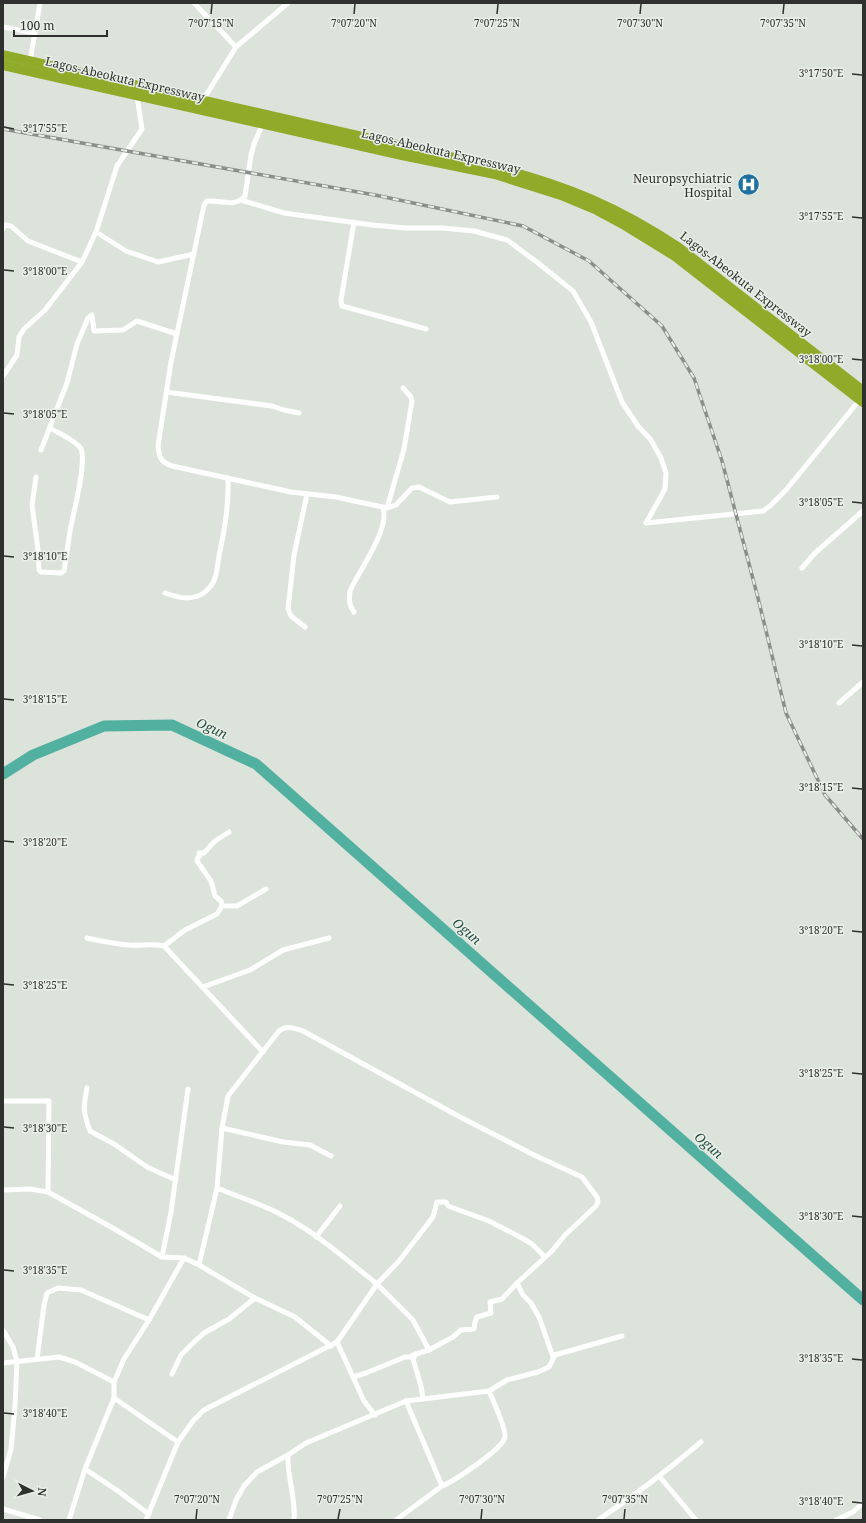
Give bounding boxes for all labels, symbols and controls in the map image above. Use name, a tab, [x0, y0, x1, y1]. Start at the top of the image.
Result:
scale bar	[14, 12, 107, 38]
text: 7°07'15"N	[188, 16, 234, 30]
text: 7°07'20"N	[331, 16, 377, 30]
text: 7°07'25"N	[474, 16, 520, 30]
text: 7°07'30"N	[617, 16, 663, 30]
text: 7°07'35"N	[760, 16, 806, 30]
text: 100 m	[20, 17, 55, 34]
street label: Lagos-Abeokuta Expressway	[44, 52, 207, 106]
text: 3°17'50"E	[799, 66, 843, 80]
text: 3°17'55"E	[23, 121, 67, 135]
street label: Lagos-Abeokuta Expressway	[360, 124, 523, 178]
place label: Neuropsychiatric Hospital	[633, 170, 732, 201]
hospital icon: Neuropsychiatric Hospital	[735, 172, 761, 198]
text: 3°17'55"E	[799, 209, 843, 223]
street label: Lagos-Abeokuta Expressway	[677, 227, 816, 341]
text: 3°18'00"E	[23, 264, 67, 278]
text: 3°18'00"E	[799, 352, 843, 366]
text: 3°18'05"E	[23, 407, 67, 421]
text: 3°18'05"E	[799, 495, 843, 509]
text: 3°18'10"E	[23, 549, 67, 563]
text: 3°18'10"E	[799, 637, 843, 651]
text: 3°18'15"E	[23, 692, 67, 706]
water label: Ogun	[193, 713, 231, 743]
text: 3°18'15"E	[799, 780, 843, 794]
text: 3°18'20"E	[23, 835, 67, 849]
water label: Ogun	[449, 914, 485, 949]
text: 3°18'20"E	[799, 923, 843, 937]
text: 3°18'25"E	[23, 978, 67, 992]
text: 3°18'25"E	[799, 1066, 843, 1080]
text: 3°18'30"E	[23, 1121, 67, 1135]
water label: Ogun	[691, 1128, 727, 1163]
text: 3°18'30"E	[799, 1209, 843, 1223]
text: 3°18'35"E	[23, 1263, 67, 1277]
text: 3°18'35"E	[799, 1351, 843, 1365]
text: 3°18'40"E	[23, 1406, 67, 1420]
north arrow	[12, 1471, 52, 1511]
text: N	[34, 1487, 50, 1498]
text: 7°07'20"N	[174, 1492, 220, 1506]
text: 7°07'25"N	[317, 1492, 363, 1506]
text: 7°07'30"N	[459, 1492, 505, 1506]
text: 7°07'35"N	[602, 1492, 648, 1506]
text: 3°18'40"E	[799, 1494, 843, 1508]

